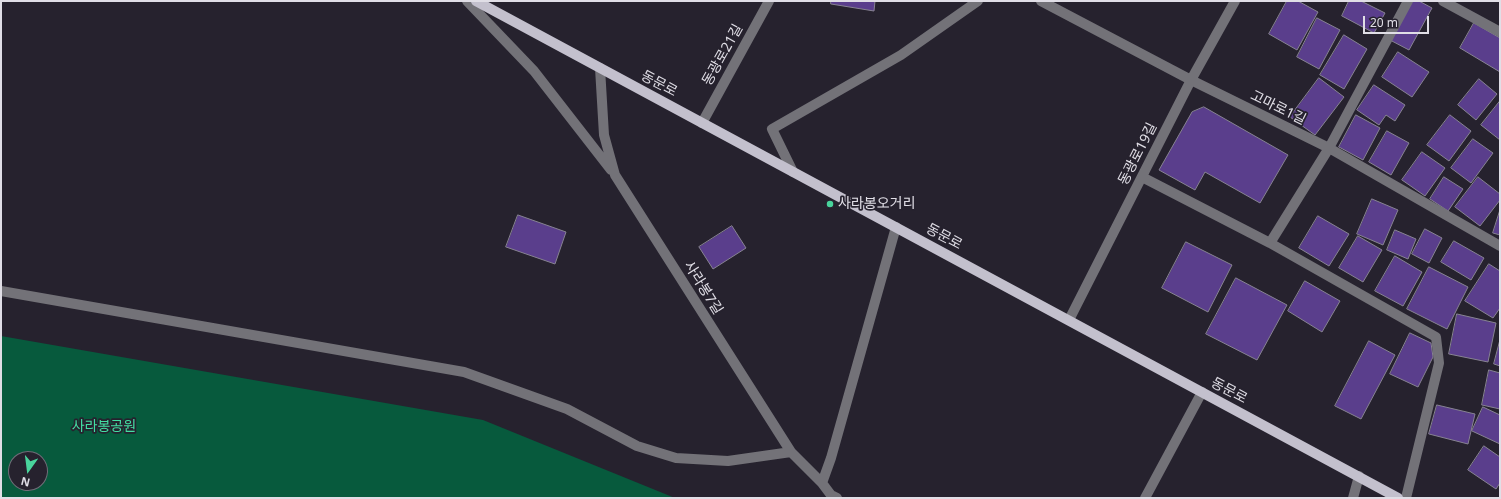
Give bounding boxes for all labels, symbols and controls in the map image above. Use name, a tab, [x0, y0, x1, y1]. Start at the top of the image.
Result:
scale bar	[1365, 8, 1431, 34]
text: 20 m	[1370, 14, 1398, 31]
street label: 동광로21길	[699, 21, 747, 89]
street label: 동문로	[638, 68, 680, 100]
street label: 고마로1길	[1248, 87, 1308, 129]
street label: 동광로19길	[1115, 120, 1161, 188]
place label: 사라봉오거리	[838, 196, 915, 212]
marker: 사라봉오거리	[825, 199, 835, 209]
street label: 동문로	[923, 221, 965, 253]
street label: 사라봉7길	[680, 258, 726, 318]
street label: 동문로	[1208, 375, 1250, 407]
park label: 사라봉공원	[72, 419, 136, 435]
north arrow	[8, 451, 48, 491]
text: N	[19, 474, 31, 491]

